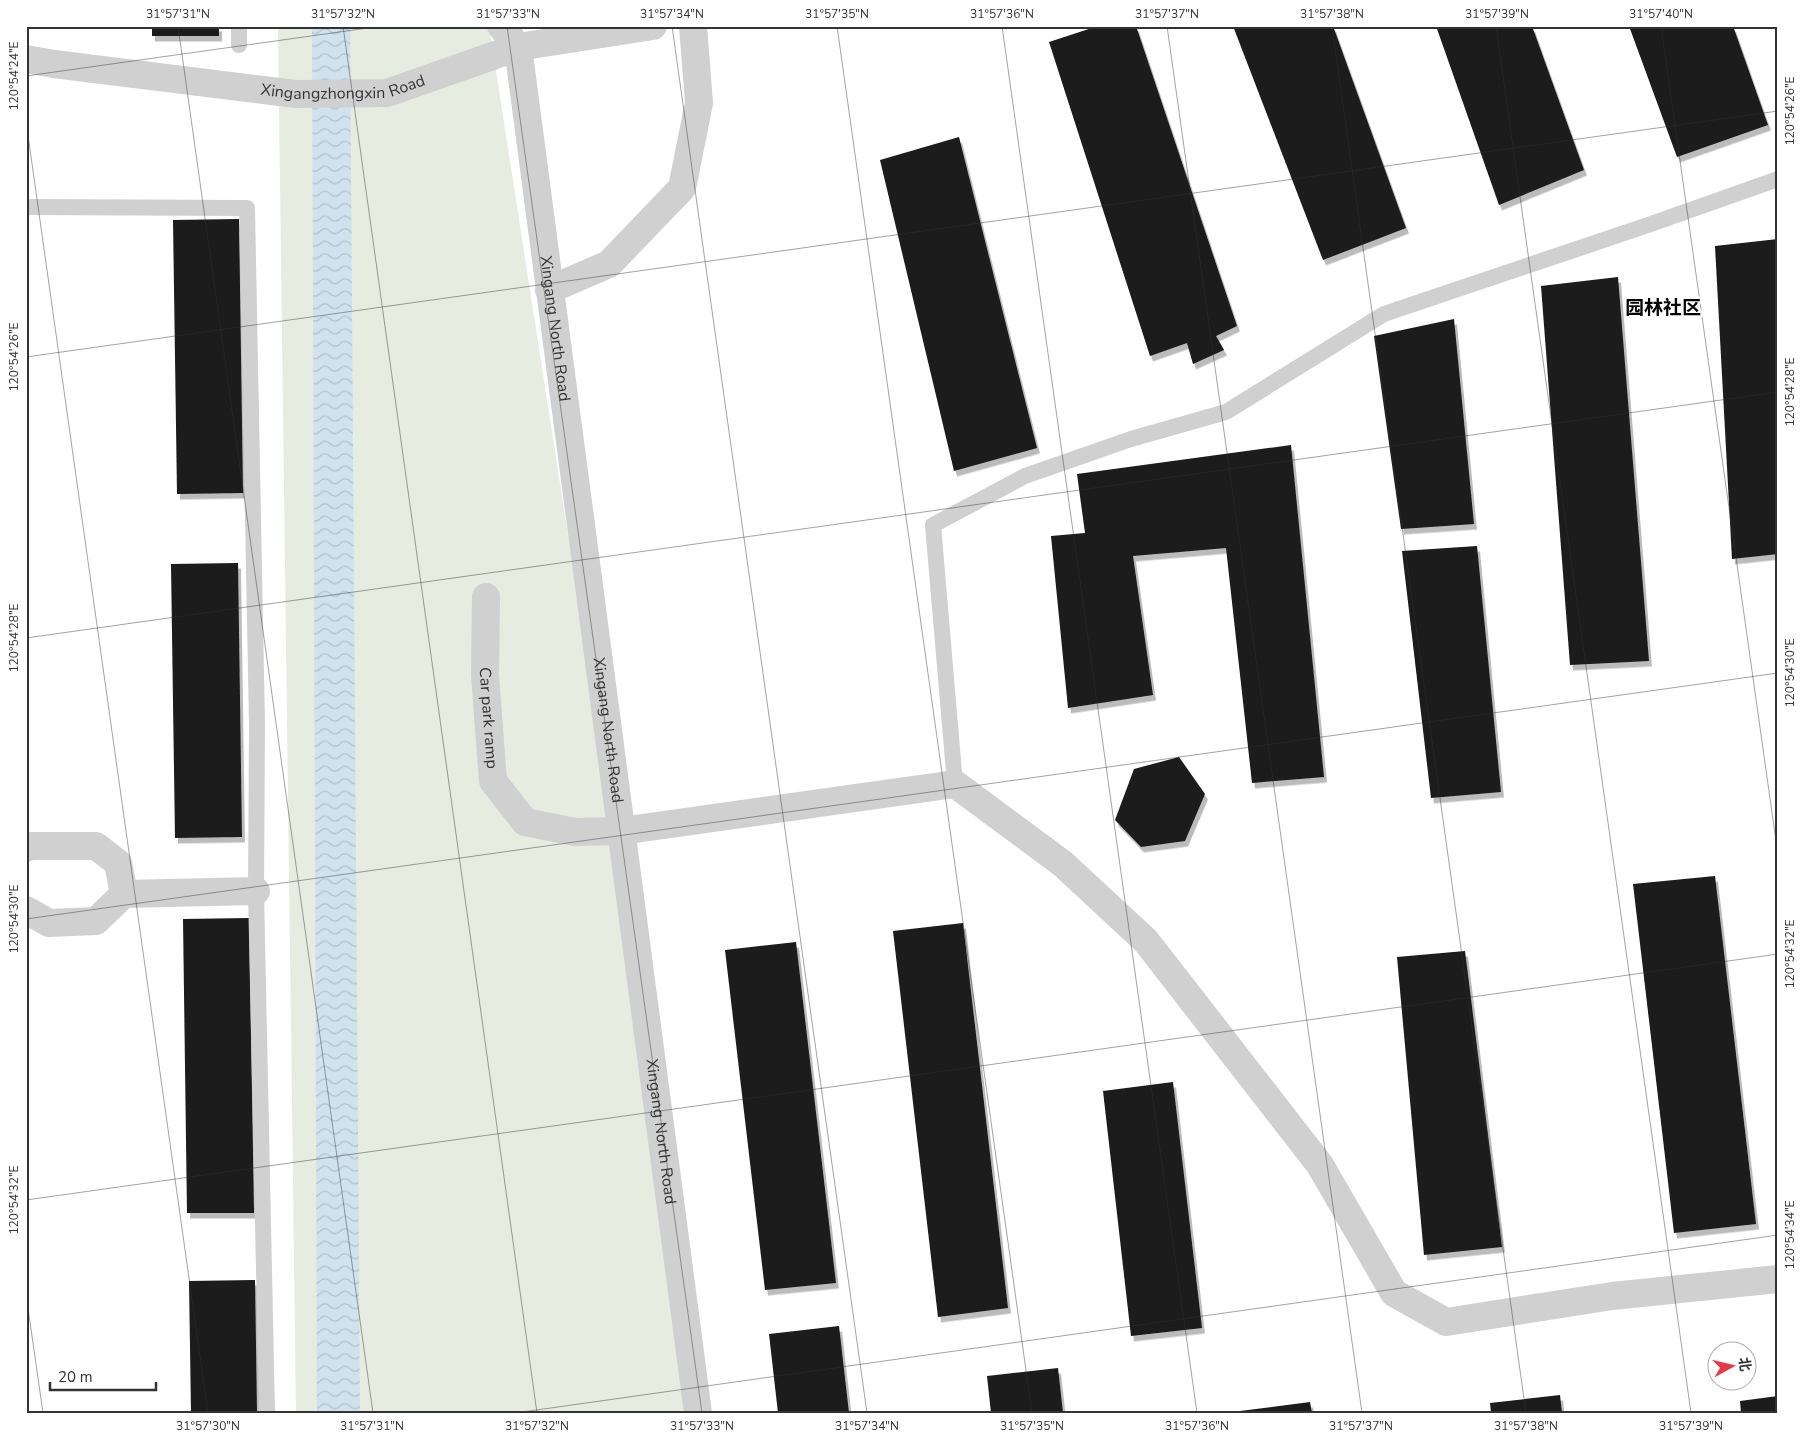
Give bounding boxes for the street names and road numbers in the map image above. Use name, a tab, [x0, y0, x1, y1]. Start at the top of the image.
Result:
street label: Xingangzhongxin Road	[260, 69, 428, 105]
street label: Xingang North Road	[535, 254, 576, 403]
street label: Xingang North Road	[588, 656, 628, 804]
street label: Car park ramp	[474, 667, 503, 769]
street label: Xingang North Road	[640, 1057, 681, 1206]

